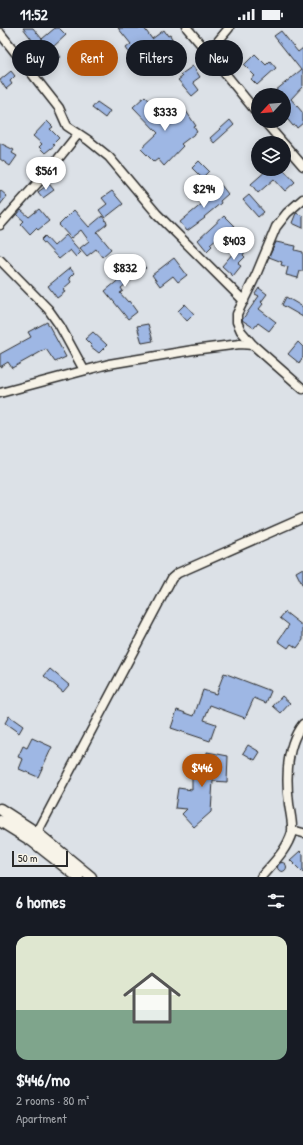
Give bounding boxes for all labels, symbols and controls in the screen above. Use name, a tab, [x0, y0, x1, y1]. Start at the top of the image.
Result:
text: 11:52	[20, 4, 48, 25]
chip: Buy	[12, 40, 59, 76]
chip: Rent	[67, 40, 118, 76]
chip: Filters	[126, 40, 187, 76]
chip: New	[195, 40, 243, 76]
north arrow	[251, 88, 291, 128]
map controls	[251, 88, 291, 176]
pin: $333	[141, 98, 189, 132]
text: $333	[153, 102, 177, 120]
button: layers	[251, 136, 291, 176]
pin: $561	[22, 157, 70, 191]
text: $561	[35, 161, 57, 179]
pin: $294	[180, 175, 228, 209]
text: $294	[193, 179, 215, 197]
pin: $403	[210, 227, 258, 261]
text: $403	[222, 231, 246, 249]
pin: $832	[101, 254, 149, 288]
text: $832	[113, 258, 137, 276]
pin: $446	[178, 754, 226, 788]
text: $446	[191, 758, 213, 776]
scale bar	[12, 849, 68, 868]
text: 50 m	[18, 851, 38, 865]
text: 6 homes	[16, 890, 66, 913]
icon: filters	[265, 890, 287, 912]
icon: home	[116, 962, 188, 1034]
text: $446/mo	[16, 1068, 70, 1091]
text: 2 rooms · 80 m²	[16, 1091, 89, 1109]
text: Apartment	[16, 1109, 67, 1127]

